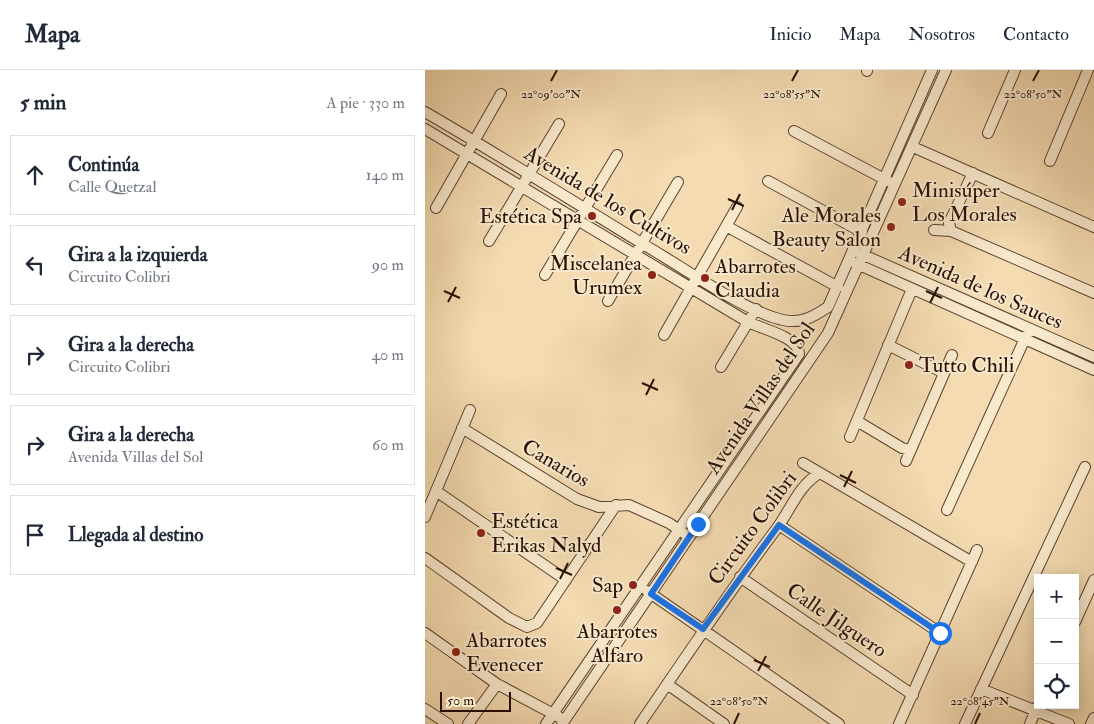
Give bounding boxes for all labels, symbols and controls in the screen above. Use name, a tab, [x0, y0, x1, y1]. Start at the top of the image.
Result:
text: Mapa	[25, 19, 80, 50]
text: Inicio	[769, 23, 811, 46]
text: Mapa	[839, 23, 881, 46]
text: Nosotros	[909, 23, 975, 46]
text: Contacto	[1003, 23, 1069, 46]
text: 22°09'00"N	[521, 87, 581, 102]
text: 22°08'55"N	[763, 87, 821, 102]
text: 22°08'50"N	[1004, 87, 1063, 102]
text: 5 min	[20, 89, 66, 116]
text: A pie · 330 m	[326, 93, 405, 113]
street label: Avenida de los Cultivos	[518, 139, 696, 261]
text: Continúa	[68, 153, 139, 177]
icon: ahead	[21, 161, 49, 189]
text: 140 m	[366, 165, 404, 185]
text: Calle Quetzal	[68, 177, 157, 197]
place label: Minisúper Los Morales	[912, 177, 1017, 228]
marker: Minisúper Los Morales	[896, 196, 908, 208]
place label: Ale Morales Beauty Salon	[772, 202, 881, 253]
place label: Estética Spa	[479, 203, 582, 230]
marker: Estética Spa	[586, 210, 598, 222]
marker: Ale Morales Beauty Salon	[885, 221, 897, 233]
street label: Avenida de los Sauces	[894, 239, 1067, 336]
text: Gira a la izquierda	[68, 243, 207, 267]
place label: Miscelanea Urumex	[549, 250, 643, 301]
icon: left	[21, 251, 49, 279]
place label: Abarrotes Claudia	[714, 253, 796, 304]
text: 90 m	[372, 255, 404, 275]
text: Circuito Colibri	[68, 267, 171, 287]
marker: Miscelanea Urumex	[646, 269, 658, 281]
marker: Abarrotes Claudia	[699, 272, 711, 284]
street label: Avenida Villas del Sol	[699, 317, 822, 480]
text: Gira a la derecha	[68, 333, 194, 357]
icon: right	[21, 341, 49, 369]
text: 40 m	[371, 345, 404, 365]
place label: Tutto Chili	[919, 352, 1015, 379]
text: Circuito Colibri	[68, 357, 171, 377]
marker: Tutto Chili	[903, 359, 915, 371]
text: Gira a la derecha	[68, 423, 194, 447]
icon: right	[21, 431, 49, 459]
street label: Canarios	[517, 433, 595, 494]
text: 60 m	[372, 435, 404, 455]
text: Avenida Villas del Sol	[68, 447, 203, 467]
street label: Circuito Colibri	[702, 466, 803, 591]
place label: Estética Erikas Nalyd	[491, 508, 602, 559]
route end	[687, 513, 710, 536]
icon: arrive	[21, 521, 49, 549]
text: Llegada al destino	[68, 523, 203, 547]
marker: Estética Erikas Nalyd	[475, 527, 487, 539]
place label: Sap	[592, 572, 623, 599]
map controls	[1034, 574, 1079, 709]
button: +	[1034, 574, 1079, 619]
street label: Calle Jilguero	[781, 577, 892, 664]
marker: Sap	[627, 579, 639, 591]
marker: Abarrotes Alfaro	[611, 604, 623, 616]
place label: Abarrotes Alfaro	[576, 618, 657, 669]
button: −	[1034, 619, 1079, 664]
route start	[929, 622, 952, 645]
place label: Abarrotes Evenecer	[465, 627, 547, 678]
marker: Abarrotes Evenecer	[450, 646, 462, 658]
button: locate	[1034, 664, 1079, 709]
scale bar	[440, 689, 511, 712]
text: 50 m	[447, 692, 474, 709]
text: 22°08'50"N	[710, 694, 769, 709]
text: 22°08'45"N	[951, 694, 1010, 709]

